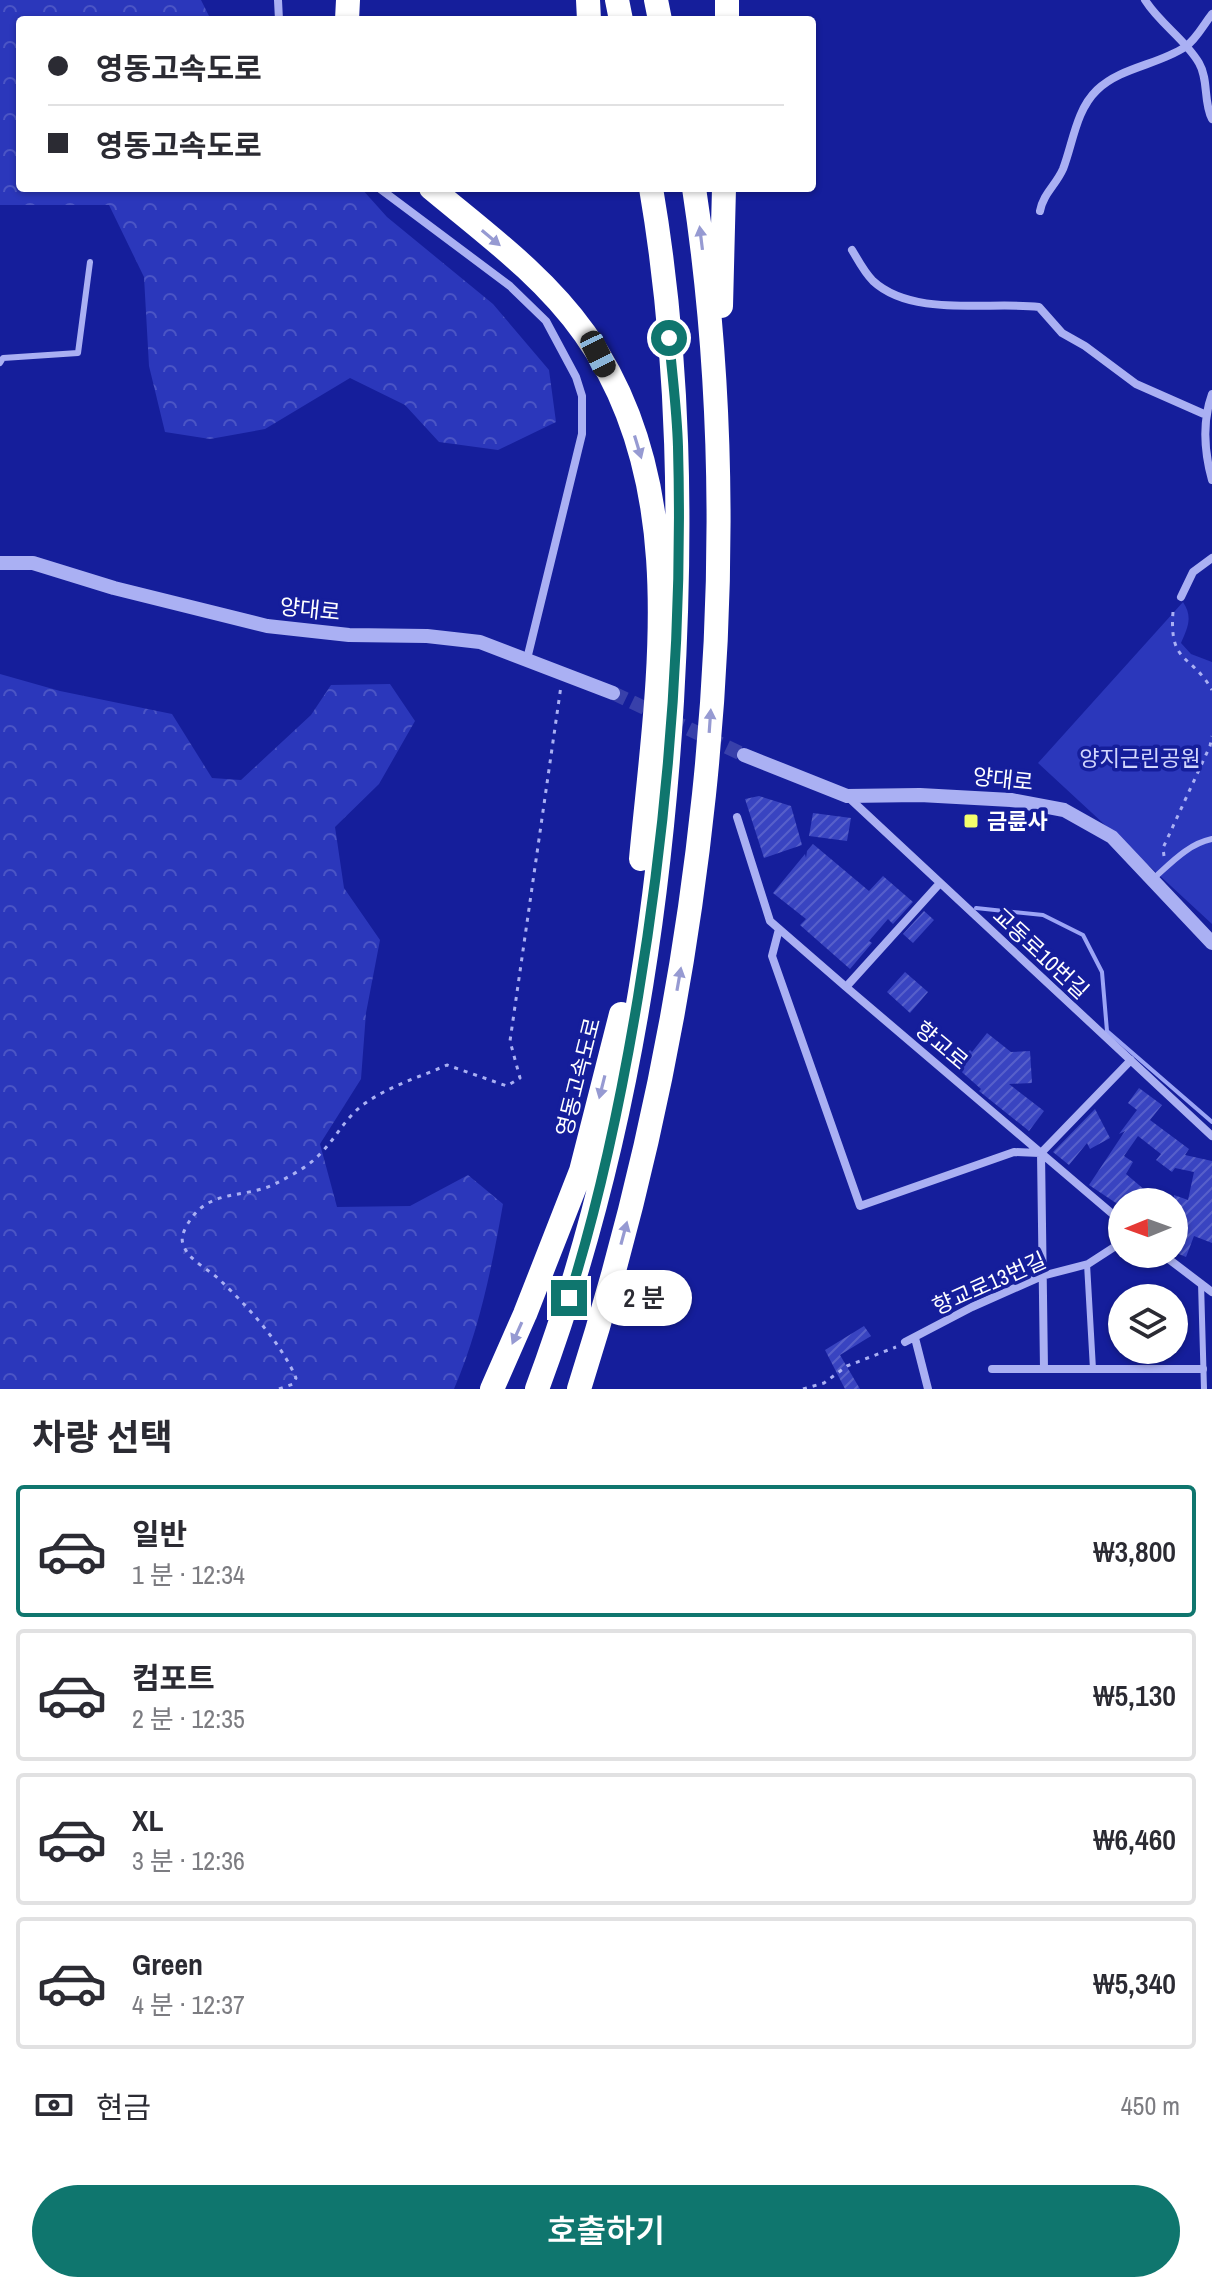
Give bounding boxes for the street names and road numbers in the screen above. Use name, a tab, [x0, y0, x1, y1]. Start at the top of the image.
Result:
street label: 양대로	[278, 591, 342, 627]
street label: 양대로	[971, 761, 1035, 797]
street label: 교동로10번길	[986, 901, 1096, 1005]
street label: 영동고속도로	[549, 1014, 607, 1140]
street label: 향교로	[909, 1014, 975, 1076]
street label: 향교로13번길	[928, 1245, 1050, 1321]

